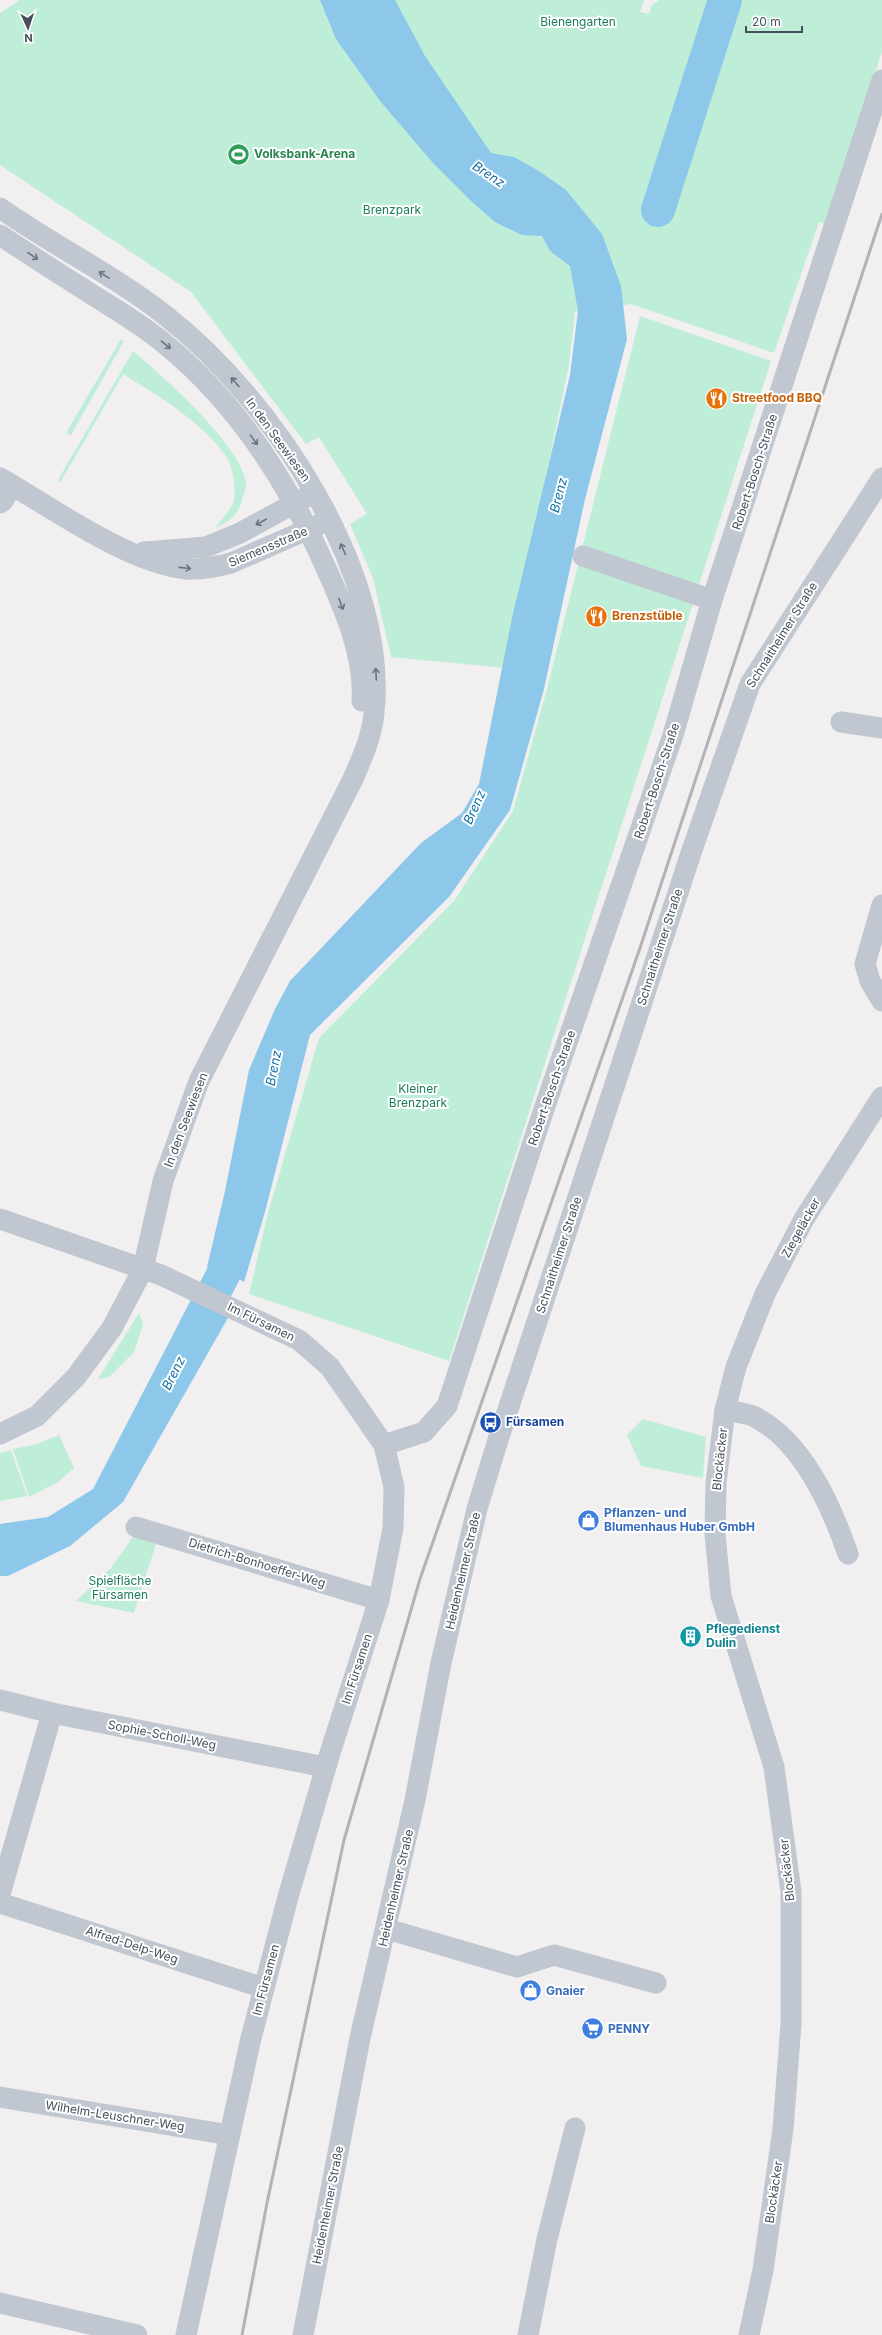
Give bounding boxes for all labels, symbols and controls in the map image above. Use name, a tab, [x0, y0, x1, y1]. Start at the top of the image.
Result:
north arrow	[8, 8, 48, 48]
scale bar	[746, 8, 802, 34]
park label: Bienengarten	[540, 14, 616, 29]
text: 20 m	[752, 14, 781, 29]
text: N	[24, 31, 33, 45]
sports icon: Volksbank-Arena	[225, 141, 251, 167]
place label: Volksbank-Arena	[254, 146, 355, 161]
water label: Brenz	[470, 157, 508, 191]
park label: Brenzpark	[363, 202, 422, 217]
one-way arrow	[27, 252, 38, 260]
one-way arrow	[98, 270, 110, 278]
one-way arrow	[160, 340, 171, 349]
one-way arrow	[231, 376, 240, 387]
restaurant icon: Streetfood BBQ	[703, 385, 729, 411]
place label: Streetfood BBQ	[732, 390, 822, 405]
street label: In den Seewiesen	[243, 395, 314, 485]
street label: Robert-Bosch-Straße	[729, 412, 780, 532]
one-way arrow	[249, 434, 258, 445]
water label: Brenz	[546, 476, 570, 514]
one-way arrow	[255, 518, 267, 526]
street label: Siemensstraße	[226, 523, 310, 570]
one-way arrow	[339, 543, 346, 555]
one-way arrow	[178, 564, 191, 572]
street label: Schnaitheimer Straße	[743, 579, 820, 690]
one-way arrow	[337, 598, 345, 610]
restaurant icon: Brenzstüble	[583, 603, 609, 629]
place label: Brenzstüble	[612, 608, 683, 623]
one-way arrow	[372, 668, 379, 681]
street label: Robert-Bosch-Straße	[631, 721, 682, 841]
water label: Brenz	[459, 788, 489, 826]
street label: Schnaitheimer Straße	[634, 887, 686, 1007]
street label: Robert-Bosch-Straße	[525, 1028, 578, 1148]
water label: Brenz	[262, 1049, 284, 1087]
street label: In den Seewiesen	[161, 1070, 210, 1169]
park label: Kleiner Brenzpark	[389, 1081, 448, 1110]
street label: Schnaitheimer Straße	[533, 1195, 585, 1315]
street label: Ziegeläcker	[778, 1195, 823, 1260]
street label: Im Fürsamen	[225, 1299, 297, 1344]
water label: Brenz	[158, 1354, 188, 1392]
bus stop icon: Fürsamen	[478, 1409, 504, 1435]
place label: Fürsamen	[506, 1414, 564, 1429]
street label: Blockäcker	[709, 1426, 730, 1491]
place label: Pflanzen- und Blumenhaus Huber GmbH	[604, 1505, 755, 1534]
shop icon: Pflanzen- und Blumenhaus Huber GmbH	[576, 1507, 602, 1533]
street label: Heidenheimer Straße	[442, 1511, 483, 1631]
street label: Dietrich-Bonhoeffer-Weg	[187, 1535, 328, 1591]
park label: Spielfläche Fürsamen	[89, 1573, 151, 1602]
place label: Pflegedienst Dulin	[706, 1621, 781, 1650]
building icon: Pflegedienst Dulin	[678, 1623, 704, 1649]
street label: Im Fürsamen	[338, 1632, 375, 1706]
street label: Sophie-Scholl-Weg	[107, 1717, 217, 1752]
street label: Heidenheimer Straße	[375, 1828, 416, 1948]
street label: Blockäcker	[776, 1838, 797, 1902]
street label: Alfred-Delp-Weg	[84, 1923, 180, 1967]
street label: Im Fürsamen	[249, 1943, 282, 2017]
shop icon: Gnaier	[517, 1978, 543, 2004]
place label: Gnaier	[546, 1983, 585, 1998]
supermarket icon: PENNY	[579, 2016, 605, 2042]
place label: PENNY	[608, 2021, 650, 2036]
street label: Wilhelm-Leuschner-Weg	[45, 2097, 186, 2134]
street label: Heidenheimer Straße	[309, 2145, 346, 2265]
street label: Blockäcker	[762, 2159, 785, 2224]

